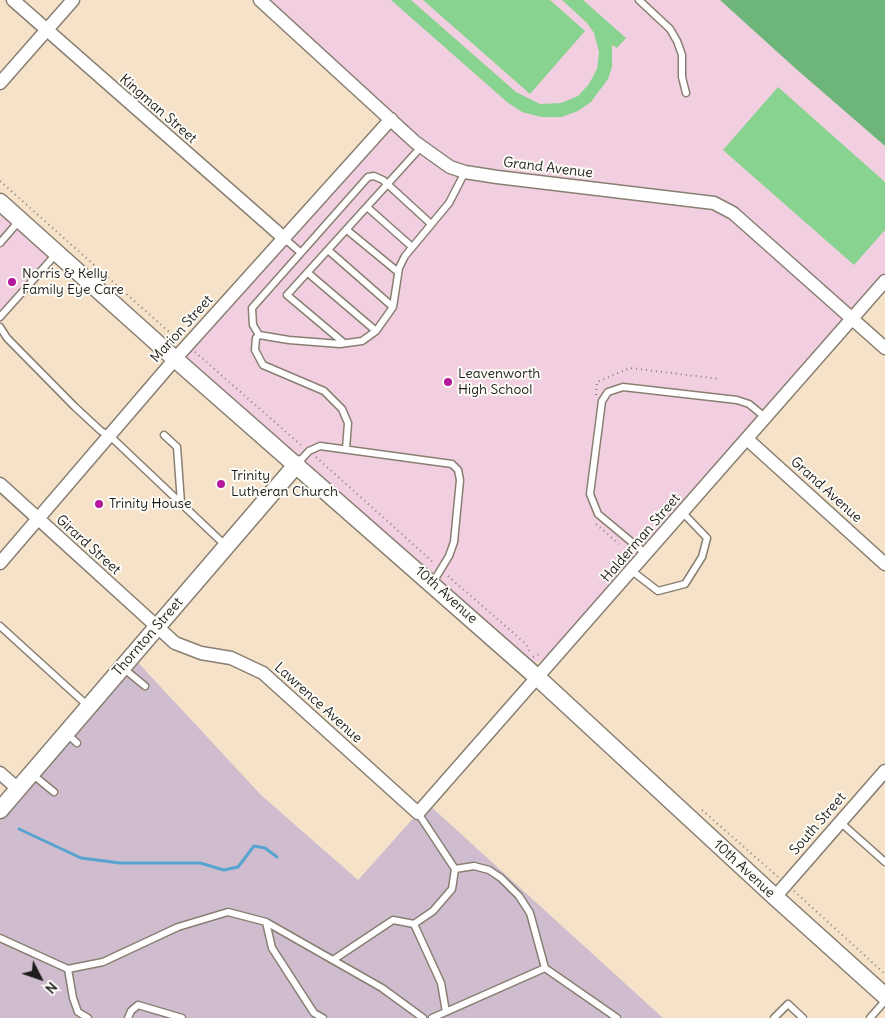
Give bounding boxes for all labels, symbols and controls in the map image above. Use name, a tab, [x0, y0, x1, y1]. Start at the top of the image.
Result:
street label: Kingman Street	[116, 71, 200, 147]
street label: Grand Avenue	[502, 154, 594, 182]
place label: Norris & Kelly Family Eye Care	[22, 266, 124, 298]
marker: Norris & Kelly Family Eye Care	[6, 276, 18, 288]
street label: Marion Street	[147, 292, 217, 366]
place label: Leavenworth High School	[458, 366, 540, 398]
marker: Leavenworth High School	[442, 376, 454, 388]
street label: Grand Avenue	[787, 454, 865, 526]
place label: Trinity Lutheran Church	[231, 468, 338, 501]
marker: Trinity Lutheran Church	[215, 478, 227, 490]
street label: Halderman Street	[598, 490, 684, 586]
place label: Trinity House	[109, 496, 191, 512]
marker: Trinity House	[93, 498, 105, 510]
street label: Girard Street	[52, 512, 124, 578]
street label: 10th Avenue	[411, 563, 481, 627]
street label: Thornton Street	[109, 594, 187, 680]
street label: Lawrence Avenue	[271, 659, 365, 747]
street label: South Street	[786, 789, 850, 859]
street label: 10th Avenue	[710, 836, 778, 902]
north arrow	[15, 953, 65, 1003]
text: N	[41, 978, 61, 997]

